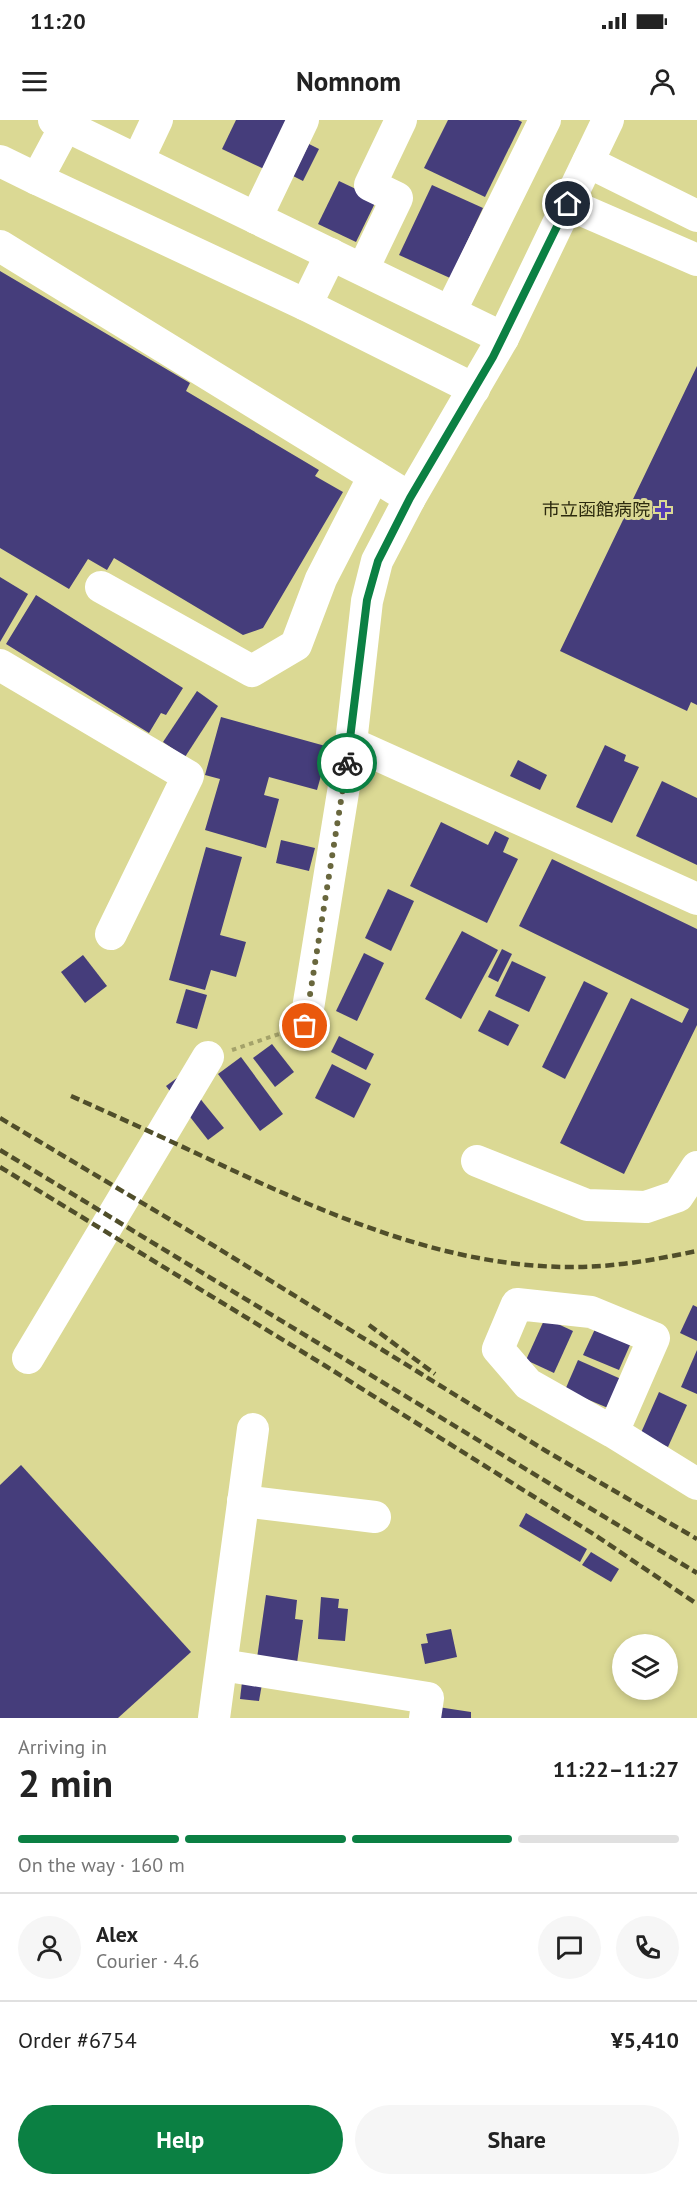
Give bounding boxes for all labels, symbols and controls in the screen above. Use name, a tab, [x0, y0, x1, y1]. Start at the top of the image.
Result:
text: 11:20	[30, 7, 86, 35]
text: Nomnom	[296, 64, 401, 98]
icon: menu	[18, 65, 51, 98]
icon: person	[646, 65, 679, 98]
pin	[542, 178, 593, 229]
icon: home	[551, 187, 584, 220]
place label: 市立函館病院	[542, 498, 650, 521]
marker: 市立函館病院	[654, 501, 672, 519]
courier	[317, 733, 377, 793]
icon: bike	[331, 747, 364, 780]
pin	[279, 1000, 330, 1051]
icon: bag	[288, 1009, 321, 1042]
map controls	[612, 1634, 678, 1700]
button: layers	[612, 1634, 678, 1700]
text: Arriving in	[18, 1734, 107, 1760]
text: 11:22–11:27	[553, 1755, 679, 1783]
text: 2 min	[18, 1757, 113, 1808]
text: On the way · 160 m	[18, 1852, 185, 1878]
button: person	[18, 1916, 81, 1979]
button: chat	[538, 1916, 601, 1979]
button: phone	[616, 1916, 679, 1979]
text: Alex	[96, 1920, 138, 1948]
text: Courier · 4.6	[96, 1948, 199, 1974]
text: Order #6754	[18, 2026, 137, 2054]
text: ¥5,410	[611, 2026, 679, 2054]
button: Help	[18, 2105, 343, 2174]
button: Share	[355, 2105, 679, 2174]

